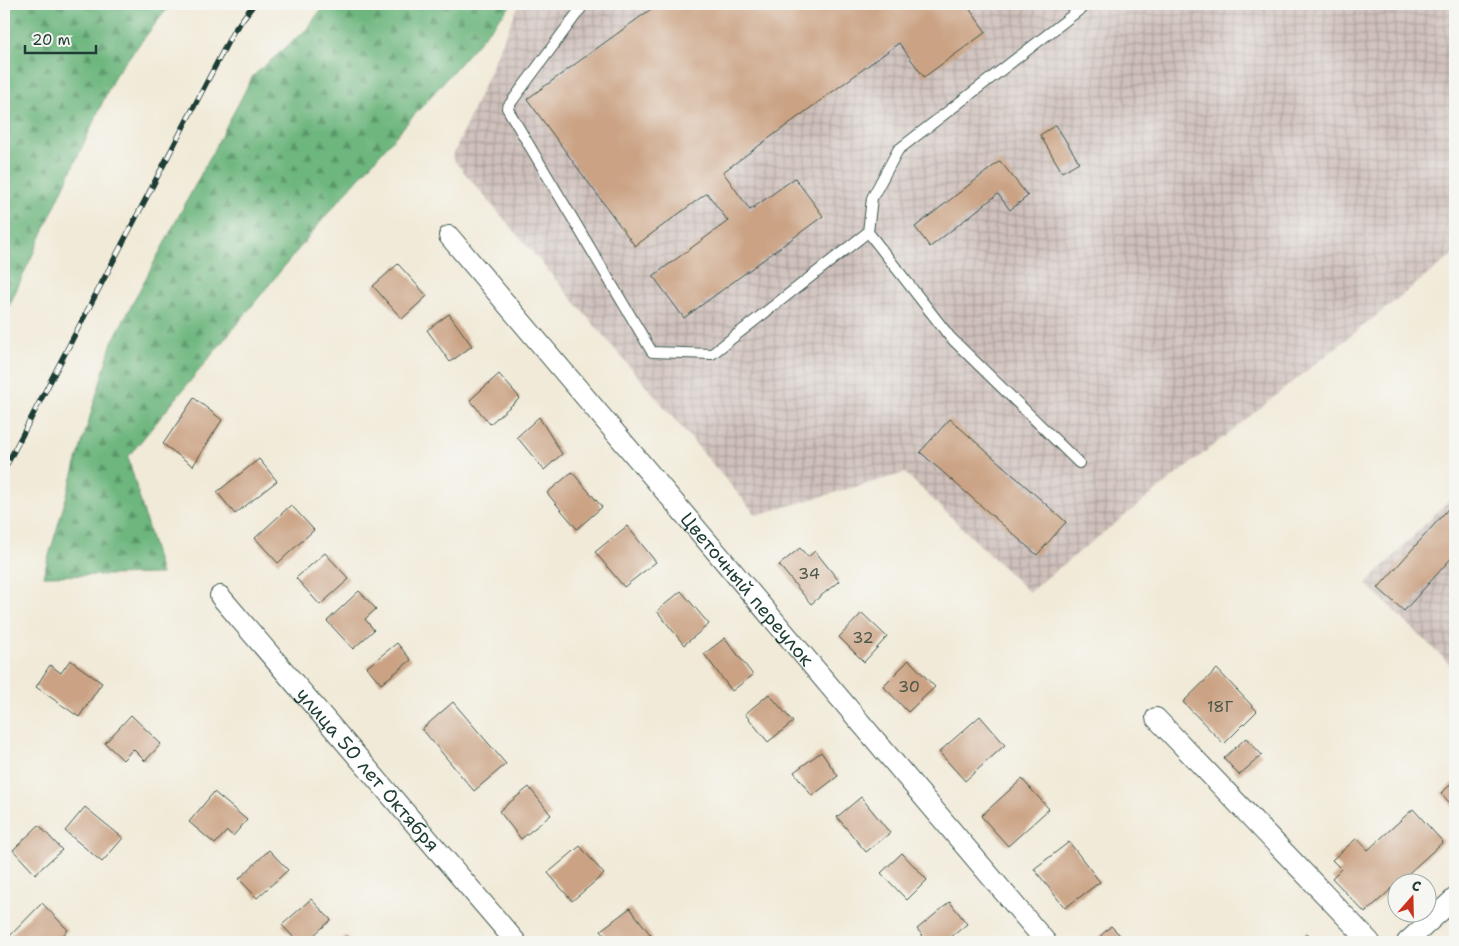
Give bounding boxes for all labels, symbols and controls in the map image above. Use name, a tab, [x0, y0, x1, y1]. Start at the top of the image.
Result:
scale bar	[25, 22, 96, 54]
text: 20 m	[32, 30, 71, 50]
street label: Цветочный переулок	[675, 507, 819, 671]
house number: 34	[798, 563, 820, 584]
house number: 32	[852, 627, 874, 648]
house number: 30	[898, 676, 920, 697]
street label: улица 50 лет Октября	[291, 682, 445, 857]
house number: 18Г	[1207, 696, 1234, 717]
north arrow	[1386, 874, 1436, 924]
text: С	[1409, 876, 1424, 896]

